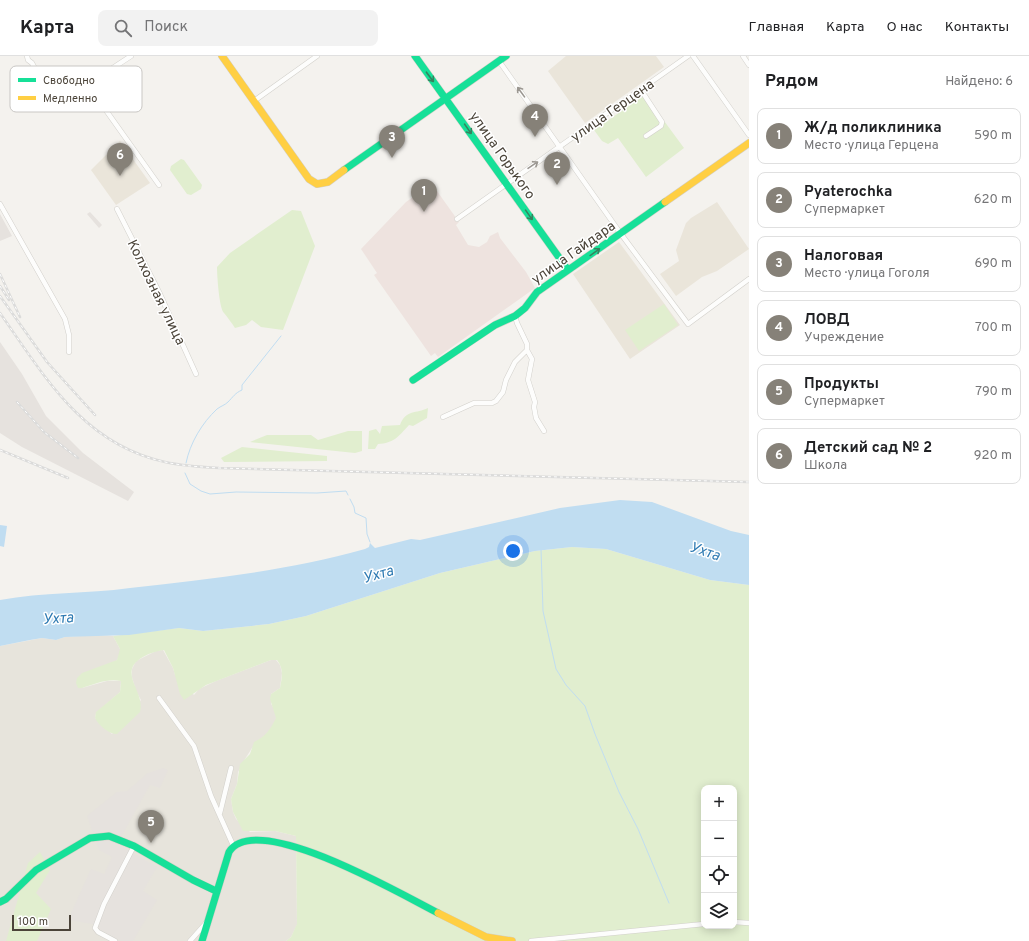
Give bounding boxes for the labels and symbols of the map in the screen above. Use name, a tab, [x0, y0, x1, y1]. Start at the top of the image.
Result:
legend	[10, 66, 142, 112]
one-way arrow	[426, 71, 435, 82]
text: Свободно	[43, 74, 95, 88]
street label: улица Герцена	[568, 76, 658, 146]
one-way arrow	[517, 87, 525, 98]
text: Медленно	[43, 92, 97, 106]
pin: 4	[522, 104, 548, 137]
street label: улица Горького	[465, 109, 538, 203]
one-way arrow	[464, 124, 472, 135]
pin: 3	[379, 125, 405, 158]
pin: 6	[107, 143, 133, 176]
pin: 2	[544, 152, 570, 185]
one-way arrow	[527, 161, 538, 169]
pin: 1	[411, 179, 437, 212]
one-way arrow	[525, 209, 533, 220]
street label: улица Гайдара	[529, 218, 619, 288]
street label: Колхозная улица	[123, 237, 188, 348]
one-way arrow	[589, 248, 600, 256]
water label: Ухта	[687, 539, 722, 566]
your location	[503, 541, 523, 561]
water label: Ухта	[361, 562, 396, 589]
water label: Ухта	[42, 609, 74, 630]
pin: 5	[138, 810, 164, 843]
scale bar	[12, 913, 71, 932]

